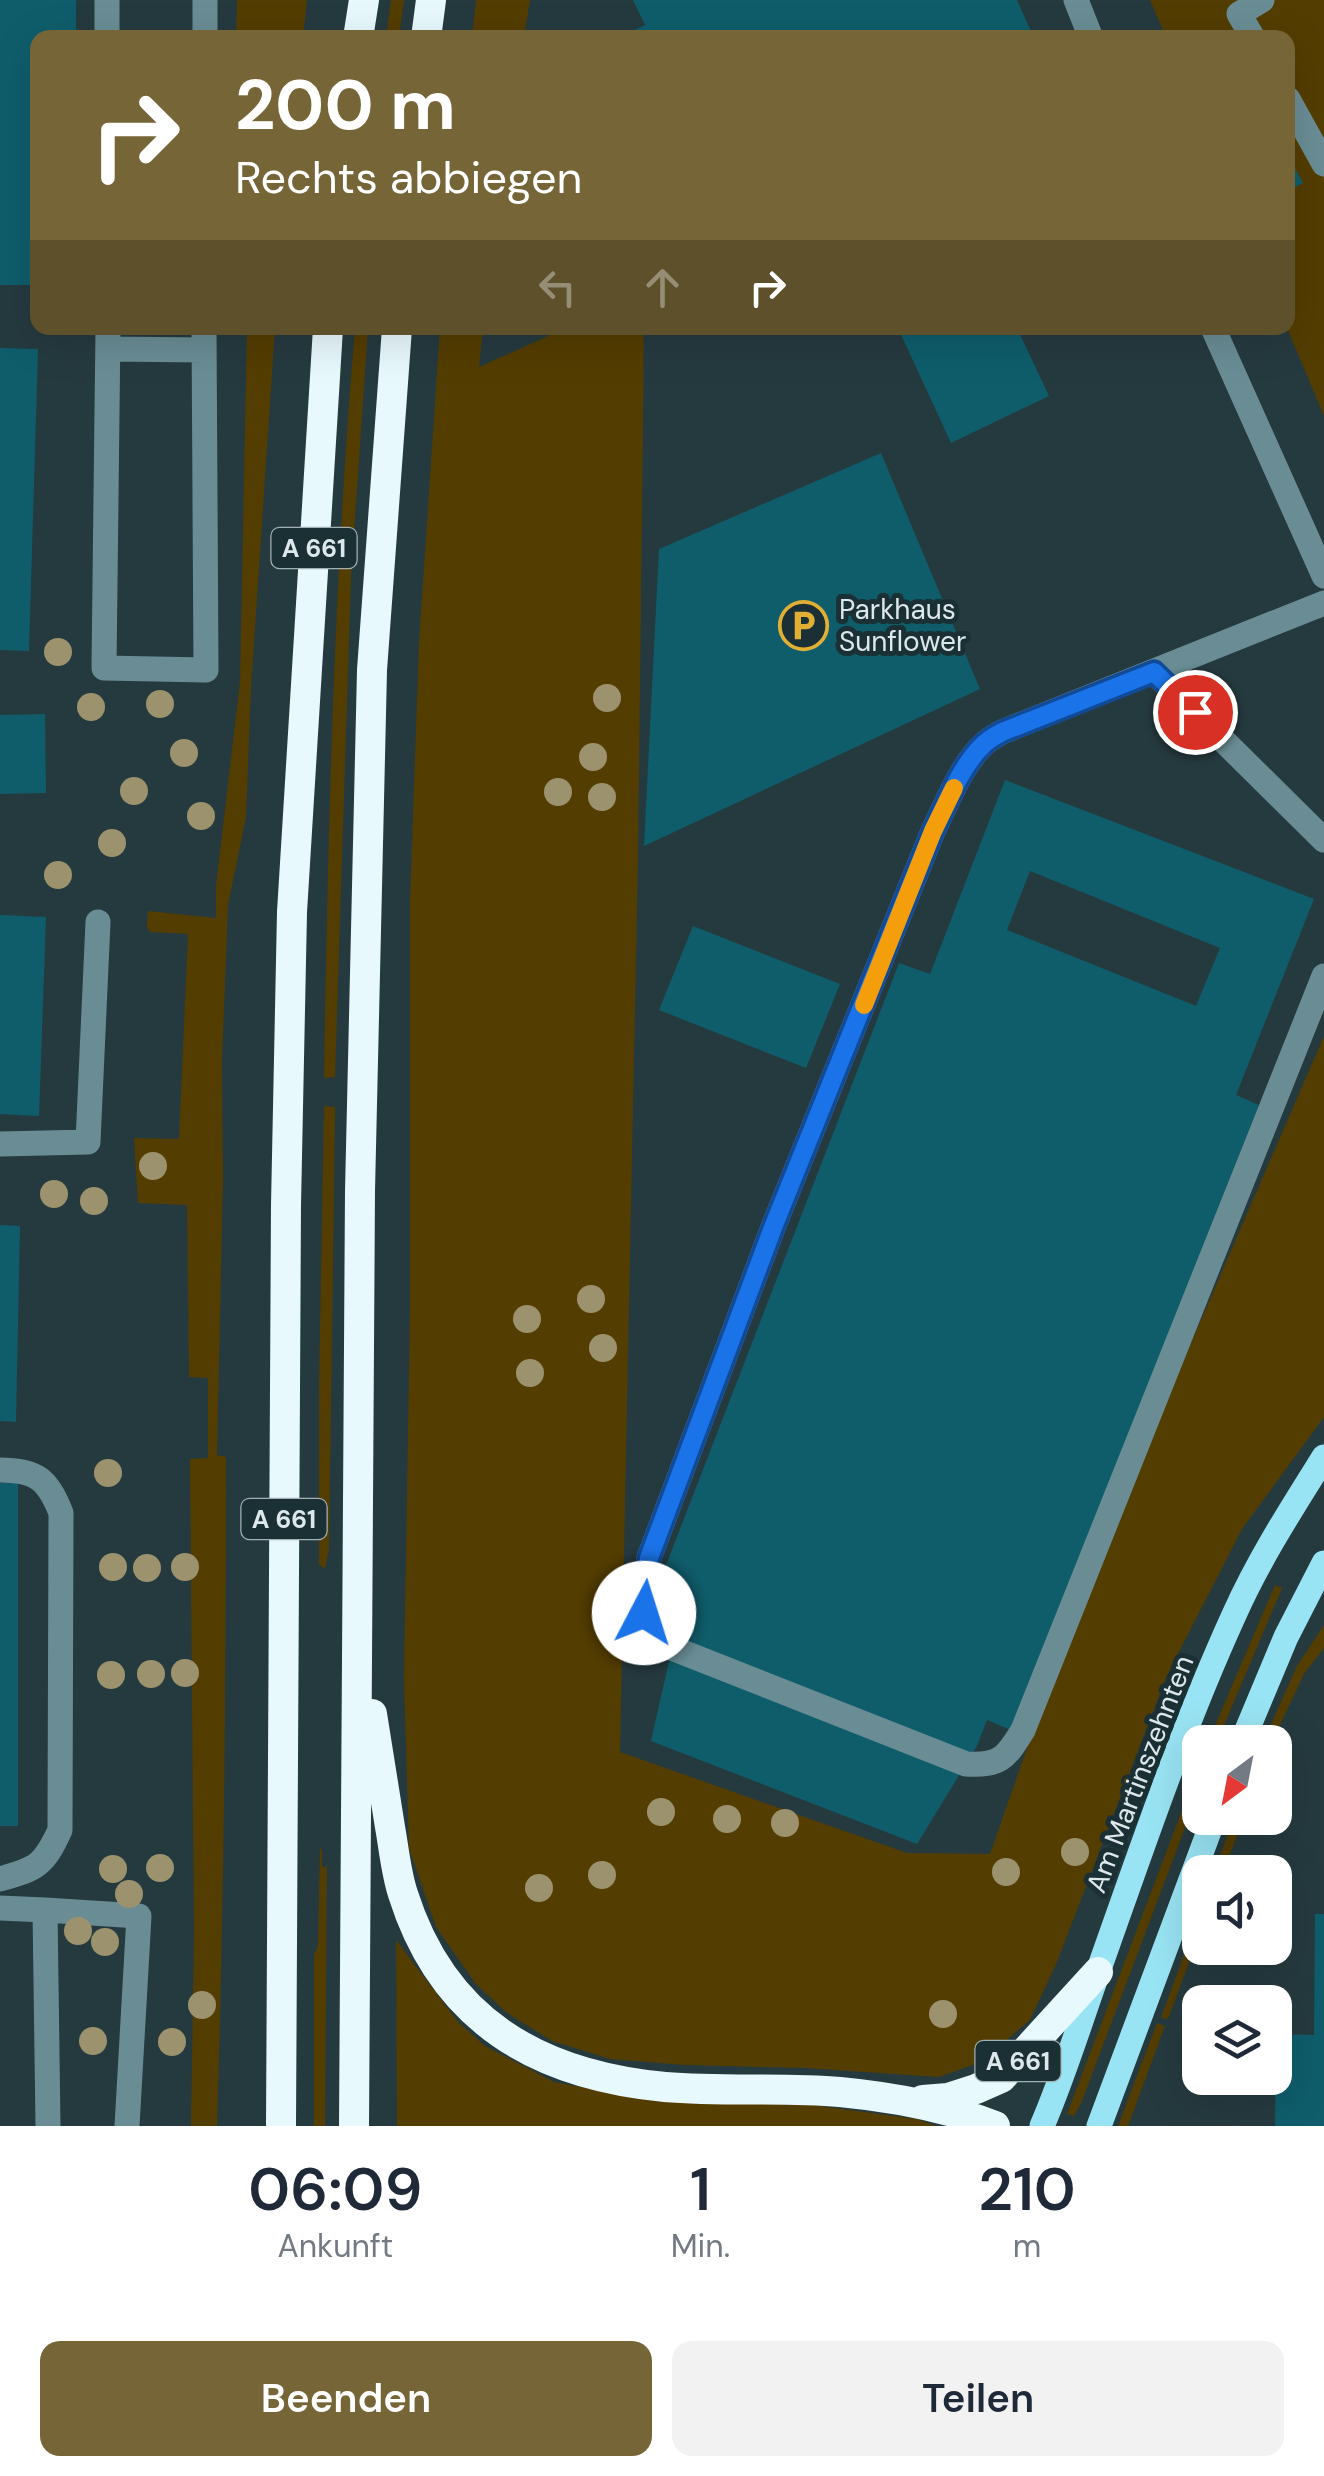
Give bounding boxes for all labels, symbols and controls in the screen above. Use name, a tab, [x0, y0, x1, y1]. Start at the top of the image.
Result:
text: 200 m	[235, 60, 456, 151]
icon: right	[70, 70, 200, 200]
text: Rechts abbiegen	[235, 148, 582, 207]
icon: left	[530, 260, 585, 315]
icon: ahead	[635, 260, 690, 315]
icon: right	[740, 260, 795, 315]
road number: A 661	[272, 528, 356, 568]
place label: Parkhaus Sunflower	[839, 591, 966, 660]
parking icon: Parkhaus Sunflower	[778, 599, 830, 651]
pin	[1153, 670, 1238, 755]
icon: arrive	[1168, 685, 1223, 740]
road number: A 661	[242, 1499, 326, 1539]
position arrow	[592, 1561, 696, 1665]
street label: Am Martinszehnten	[1078, 1650, 1202, 1898]
north arrow	[1182, 1725, 1292, 1835]
map controls	[1182, 1725, 1292, 2095]
button: sound	[1182, 1855, 1292, 1965]
button: layers	[1182, 1985, 1292, 2095]
road number: A 661	[976, 2041, 1060, 2081]
text: 06:09	[248, 2150, 422, 2229]
text: 1	[690, 2150, 711, 2229]
text: 210	[978, 2150, 1076, 2229]
text: Ankunft	[277, 2225, 393, 2267]
text: Min.	[671, 2225, 730, 2267]
text: m	[1013, 2225, 1041, 2267]
button: Beenden	[40, 2341, 652, 2456]
button: Teilen	[672, 2341, 1284, 2456]

